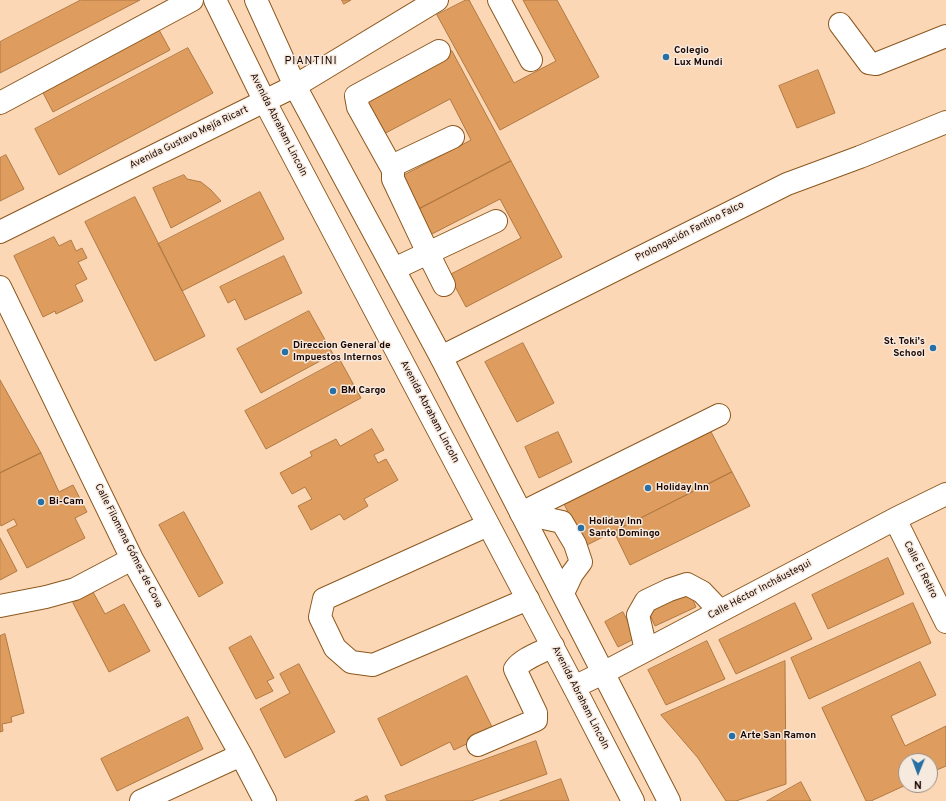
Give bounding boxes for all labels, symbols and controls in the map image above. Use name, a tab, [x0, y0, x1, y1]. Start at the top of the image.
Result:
place label: Colegio Lux Mundi	[674, 45, 722, 68]
marker: Colegio Lux Mundi	[661, 52, 671, 62]
district label: PIANTINI	[284, 55, 338, 69]
street label: Avenida Abraham Lincoln	[247, 71, 309, 179]
street label: Avenida Gustavo Mejía Ricart	[128, 104, 250, 172]
street label: Prolongación Fantino Falco	[634, 199, 746, 265]
place label: St. Toki's School	[884, 336, 925, 360]
place label: Direccion General de Impuestos Internos	[293, 340, 391, 364]
marker: St. Toki's School	[928, 343, 938, 353]
marker: Direccion General de Impuestos Internos	[280, 347, 290, 357]
street label: Avenida Abraham Lincoln	[397, 359, 461, 465]
place label: BM Cargo	[341, 385, 386, 397]
marker: BM Cargo	[328, 386, 338, 396]
street label: Calle Filomena Gómez de Cova	[91, 482, 165, 610]
place label: Holiday Inn	[656, 482, 709, 494]
marker: Holiday Inn	[643, 483, 653, 493]
place label: Bi-Cam	[49, 496, 84, 508]
marker: Bi-Cam	[36, 497, 46, 507]
place label: Holiday Inn Santo Domingo	[589, 516, 660, 540]
marker: Holiday Inn Santo Domingo	[576, 523, 586, 533]
street label: Calle El Retiro	[900, 539, 940, 601]
street label: Calle Héctor Incháustegui	[706, 558, 814, 622]
street label: Avenida Abraham Lincoln	[549, 644, 611, 752]
place label: Arte San Ramon	[740, 730, 816, 742]
marker: Arte San Ramon	[727, 731, 737, 741]
north arrow	[898, 753, 938, 793]
text: N	[914, 777, 922, 791]

